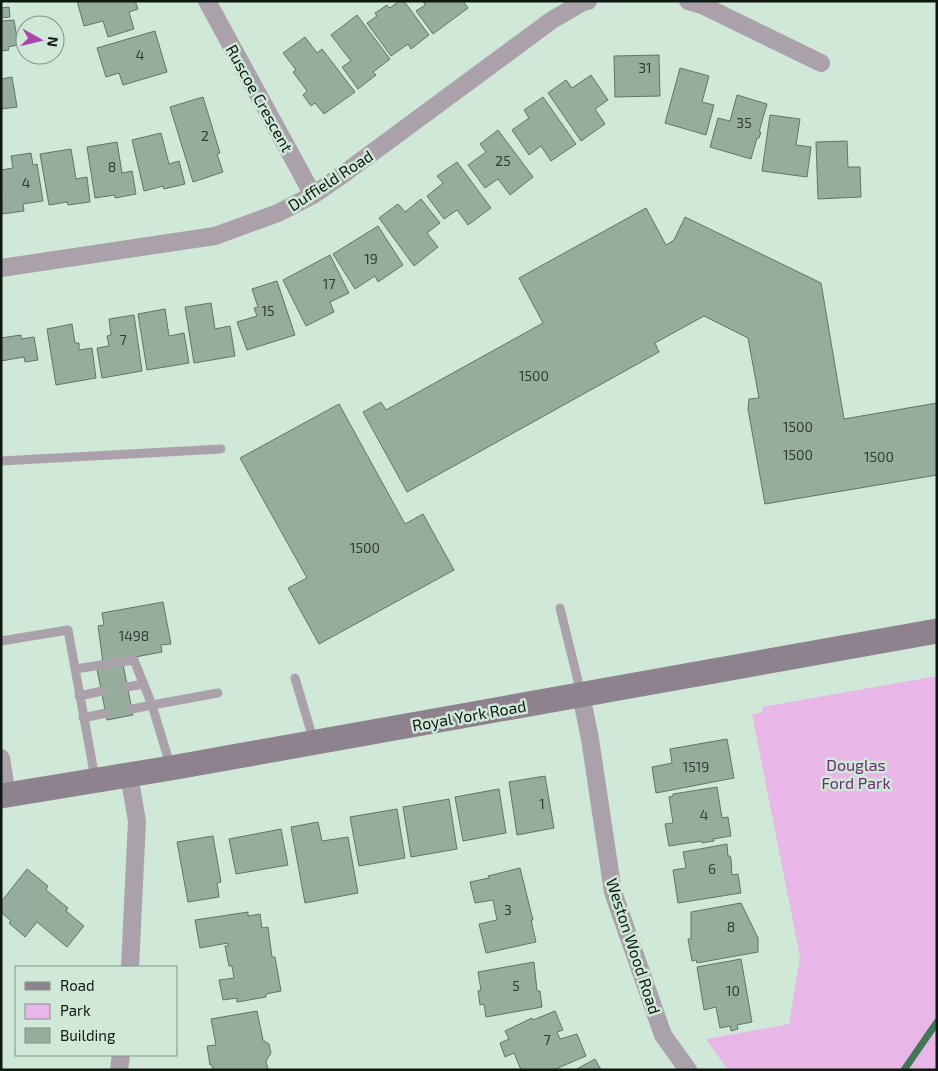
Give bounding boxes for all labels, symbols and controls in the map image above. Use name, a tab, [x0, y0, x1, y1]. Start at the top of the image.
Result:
north arrow	[15, 15, 65, 65]
text: N	[44, 36, 62, 48]
street label: Ruscoe Crescent	[223, 41, 297, 155]
house number: 4	[136, 46, 144, 63]
house number: 31	[638, 59, 652, 76]
house number: 35	[736, 114, 752, 131]
house number: 2	[201, 127, 209, 144]
street label: Duffield Road	[284, 145, 376, 215]
house number: 25	[495, 152, 511, 169]
house number: 8	[108, 158, 116, 175]
house number: 4	[22, 174, 30, 191]
house number: 19	[364, 250, 378, 267]
house number: 17	[323, 275, 335, 292]
house number: 15	[261, 302, 275, 319]
house number: 7	[119, 331, 127, 348]
house number: 1500	[519, 367, 549, 384]
house number: 1500	[783, 418, 813, 435]
house number: 1500	[783, 446, 813, 463]
house number: 1500	[864, 448, 894, 465]
house number: 1500	[350, 539, 380, 556]
house number: 1498	[119, 627, 149, 644]
street label: Royal York Road	[411, 696, 527, 734]
park label: Douglas Ford Park	[821, 755, 891, 792]
house number: 1519	[683, 758, 709, 775]
house number: 1	[539, 795, 545, 812]
house number: 4	[700, 806, 708, 823]
house number: 6	[708, 860, 716, 877]
street label: Weston Wood Road	[603, 875, 665, 1017]
house number: 3	[504, 901, 512, 918]
house number: 8	[727, 918, 735, 935]
legend	[15, 966, 178, 1056]
text: Road	[60, 976, 95, 994]
house number: 5	[512, 977, 520, 994]
house number: 10	[726, 982, 740, 999]
text: Park	[60, 1001, 91, 1019]
text: Building	[60, 1026, 116, 1044]
house number: 7	[543, 1031, 551, 1048]

